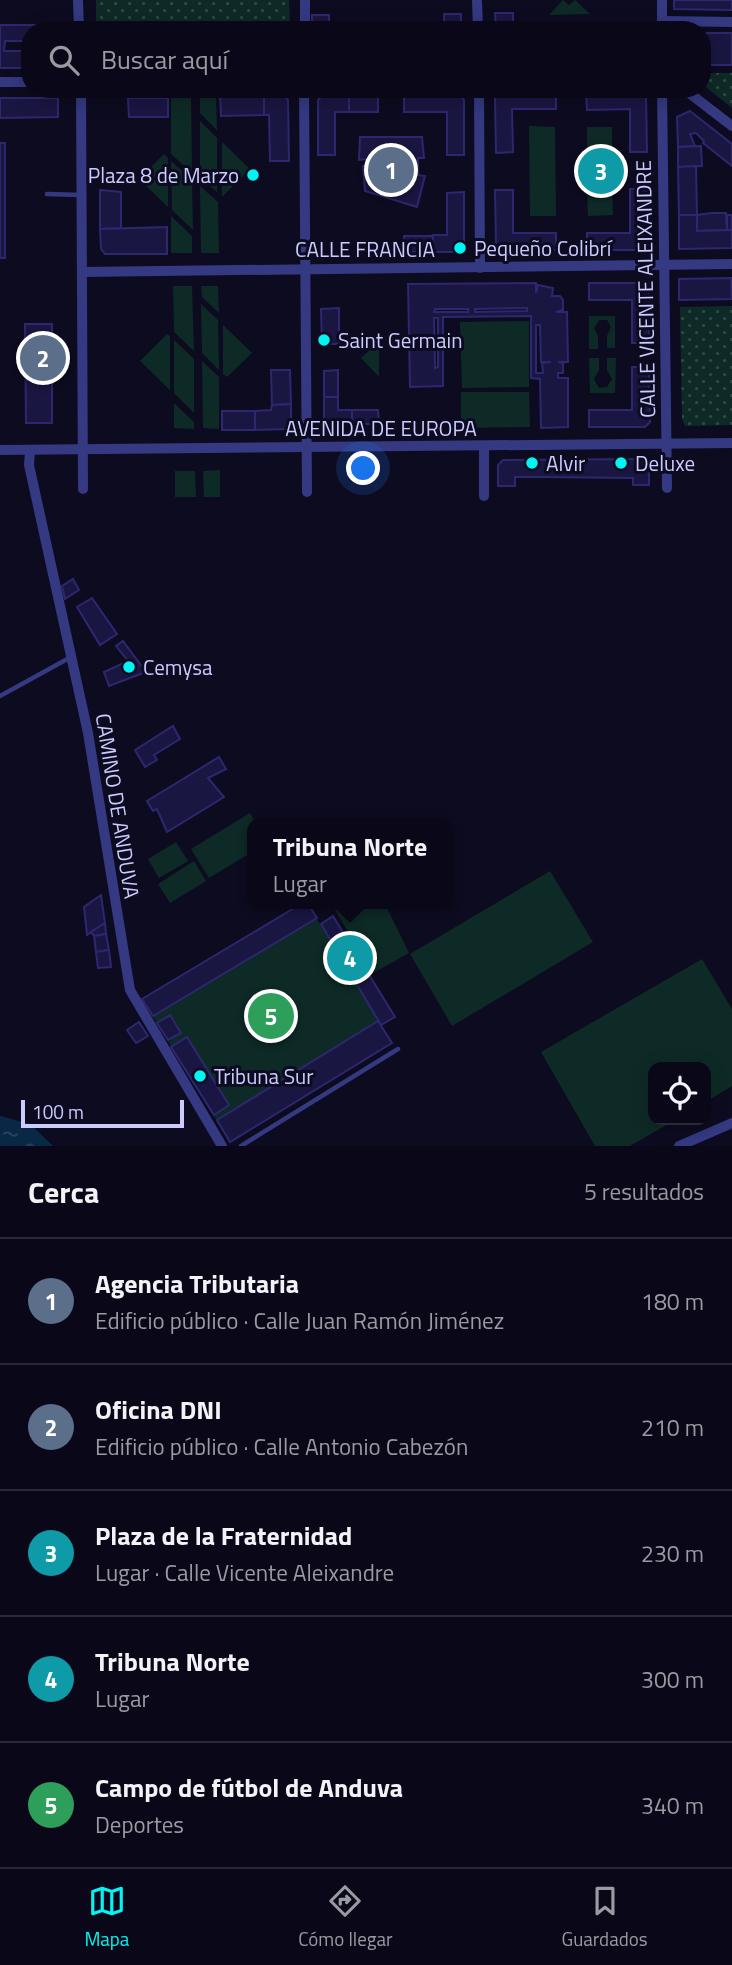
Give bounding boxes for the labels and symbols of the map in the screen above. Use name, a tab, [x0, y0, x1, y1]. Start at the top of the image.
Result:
pin: 1	[368, 144, 414, 196]
pin: 3	[578, 145, 624, 197]
place label: Plaza 8 de Marzo	[88, 159, 239, 191]
street label: CALLE VICENTE ALEIXANDRE	[627, 160, 663, 418]
marker: Plaza 8 de Marzo	[245, 167, 261, 183]
place label: Pequeño Colibrí	[474, 232, 613, 264]
street label: CALLE FRANCIA	[295, 233, 435, 265]
marker: Pequeño Colibrí	[452, 240, 468, 256]
place label: Saint Germain	[338, 324, 462, 356]
pin: 2	[20, 332, 66, 384]
marker: Saint Germain	[316, 332, 332, 348]
street label: AVENIDA DE EUROPA	[285, 412, 477, 444]
place label: Alvir	[546, 447, 585, 479]
place label: Deluxe	[635, 447, 695, 479]
your location	[346, 451, 380, 485]
marker: Alvir	[524, 455, 540, 471]
marker: Deluxe	[613, 455, 629, 471]
place label: Cemysa	[143, 651, 213, 683]
marker: Cemysa	[121, 659, 137, 675]
street label: CAMINO DE ANDUVA	[88, 711, 149, 901]
pin: 4	[327, 932, 373, 984]
pin: 5	[248, 990, 294, 1042]
place label: Tribuna Sur	[214, 1060, 314, 1092]
marker: Tribuna Sur	[192, 1068, 208, 1084]
scale bar	[21, 1097, 184, 1129]

